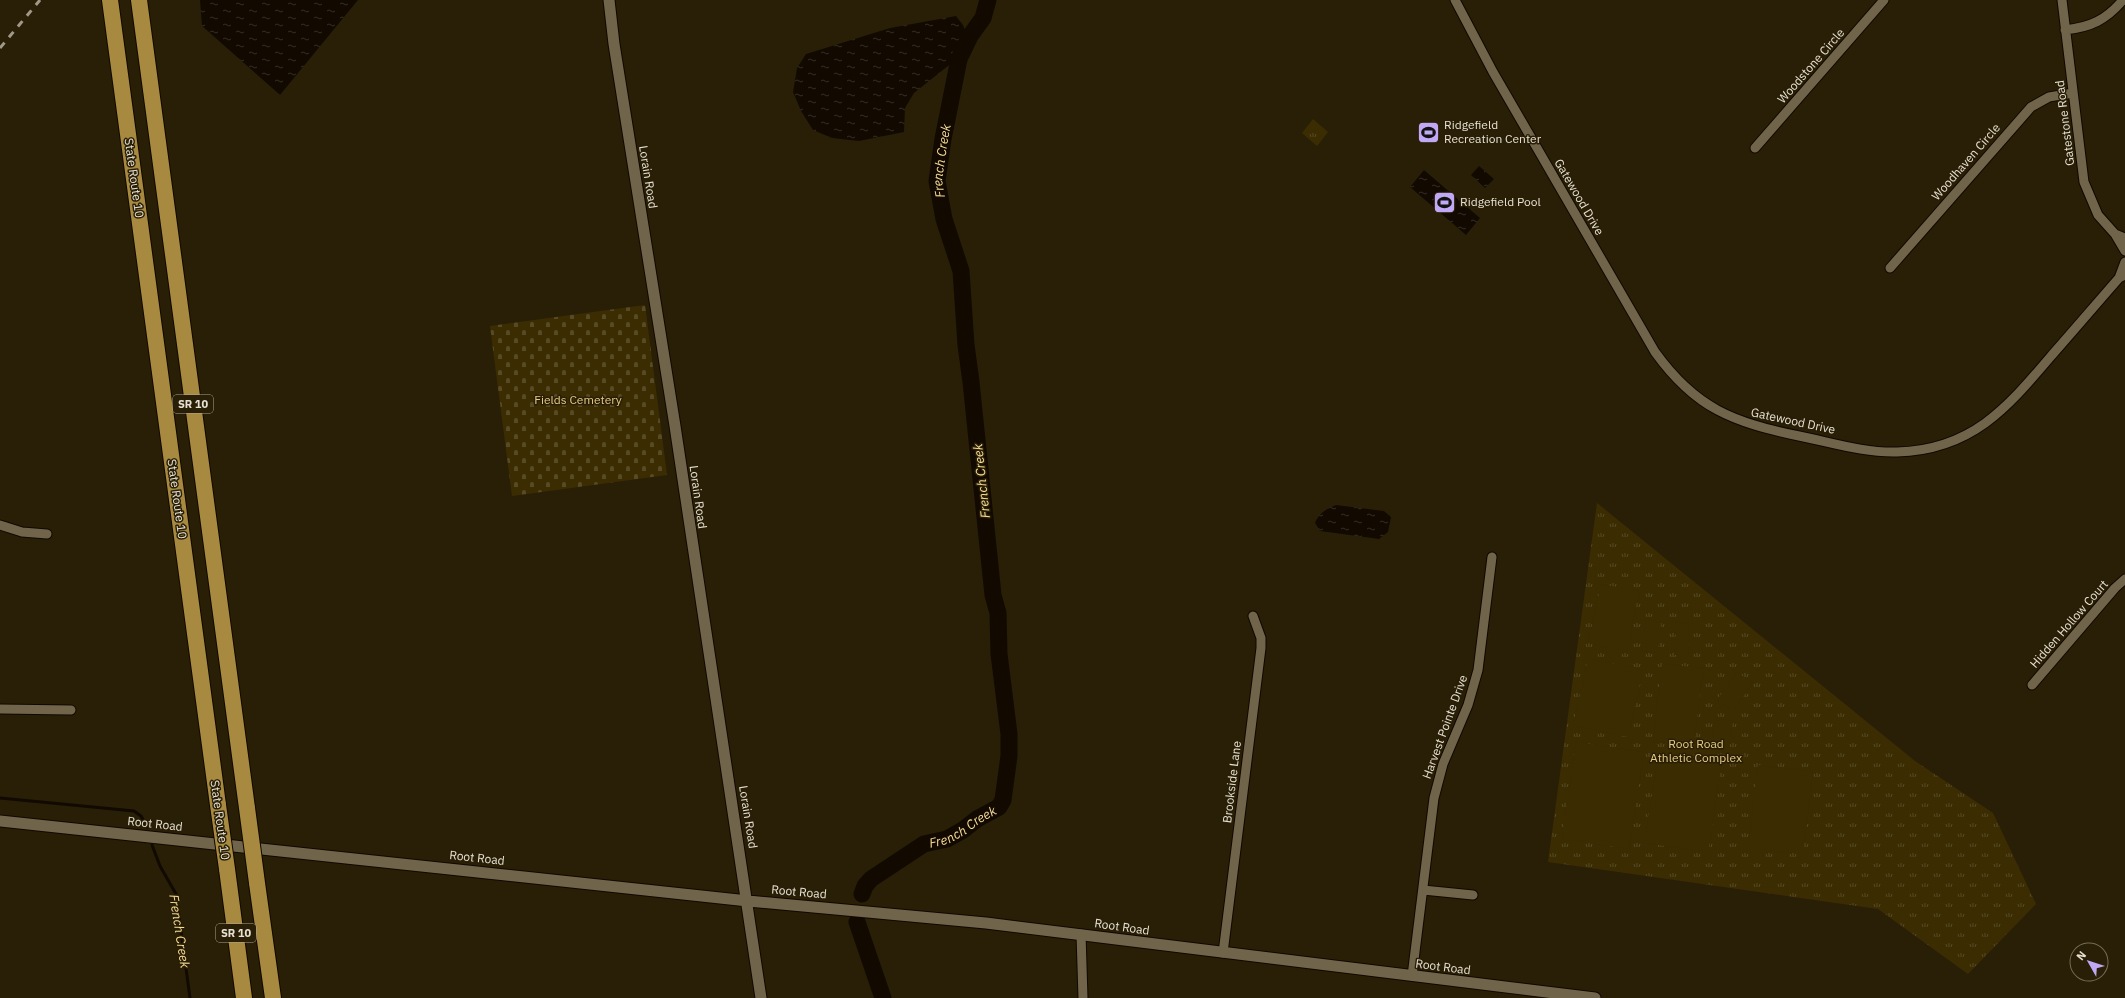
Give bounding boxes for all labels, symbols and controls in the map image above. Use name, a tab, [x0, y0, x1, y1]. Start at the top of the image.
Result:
street label: Woodstone Circle	[1774, 25, 1848, 106]
street label: Gatestone Road	[2052, 79, 2077, 167]
place label: Ridgefield Recreation Center	[1444, 117, 1542, 146]
sports icon: Ridgefield Recreation Center	[1416, 119, 1442, 145]
street label: Woodhaven Circle	[1928, 120, 2003, 203]
water label: French Creek	[929, 122, 955, 199]
street label: State Route 10	[121, 137, 148, 219]
street label: Lorain Road	[636, 144, 661, 210]
street label: Gatewood Drive	[1552, 156, 1608, 238]
sports icon: Ridgefield Pool	[1432, 189, 1458, 215]
place label: Ridgefield Pool	[1460, 194, 1541, 209]
park label: Fields Cemetery	[534, 392, 622, 407]
road number: SR 10	[173, 395, 213, 413]
street label: Gatewood Drive	[1750, 404, 1837, 437]
water label: French Creek	[969, 443, 994, 519]
street label: State Route 10	[164, 458, 191, 540]
street label: Lorain Road	[687, 464, 710, 529]
street label: Hidden Hollow Court	[2026, 577, 2111, 671]
street label: Harvest Pointe Drive	[1419, 672, 1470, 781]
park label: Root Road Athletic Complex	[1650, 736, 1742, 765]
street label: Brookside Lane	[1219, 740, 1244, 824]
street label: State Route 10	[207, 779, 234, 861]
street label: Lorain Road	[736, 784, 761, 850]
water label: French Creek	[927, 802, 999, 852]
street label: Root Road	[127, 813, 183, 834]
street label: Root Road	[449, 847, 505, 868]
street label: Root Road	[771, 882, 827, 901]
water label: French Creek	[165, 893, 194, 970]
street label: Root Road	[1094, 915, 1151, 938]
road number: SR 10	[216, 924, 256, 942]
north arrow	[2069, 942, 2109, 982]
text: N	[2073, 948, 2089, 963]
street label: Root Road	[1415, 956, 1472, 977]

